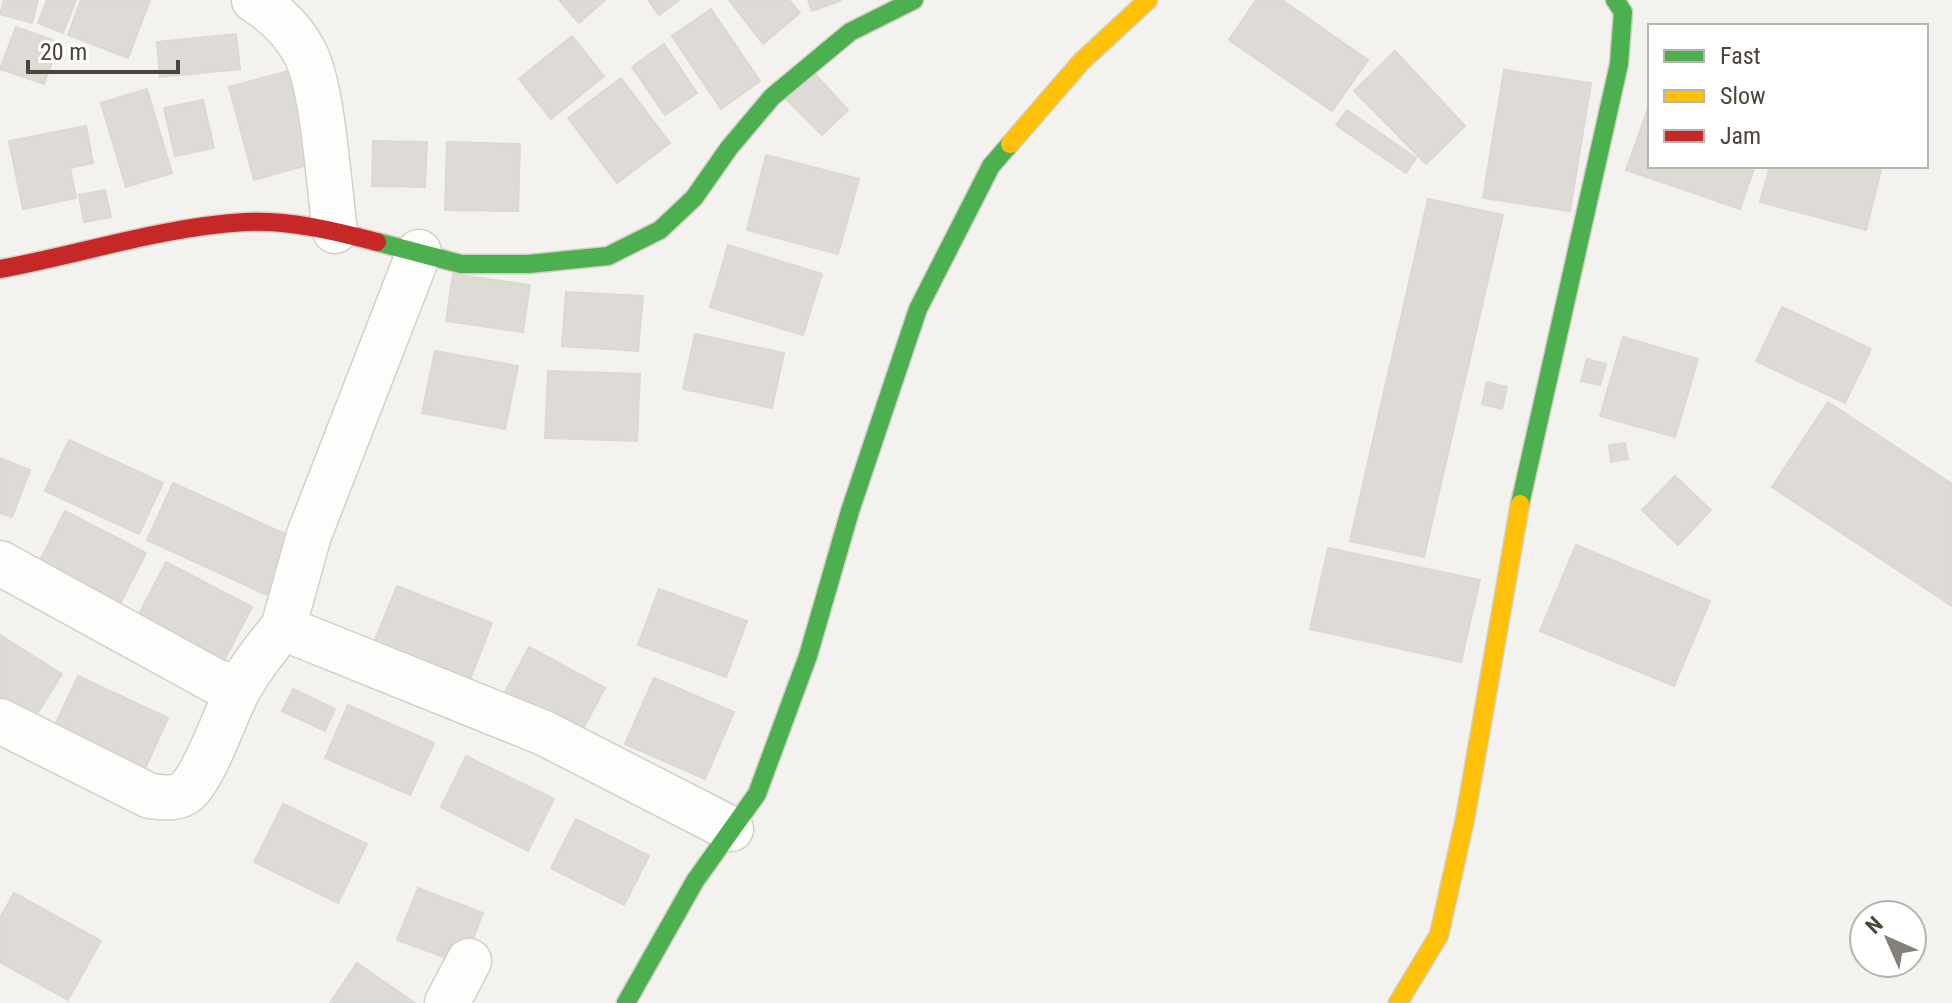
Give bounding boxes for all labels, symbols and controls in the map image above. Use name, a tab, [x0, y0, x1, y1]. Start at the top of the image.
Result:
scale bar	[28, 24, 178, 74]
legend	[1648, 24, 1928, 168]
text: 20 m	[40, 38, 87, 66]
text: Fast	[1720, 42, 1761, 70]
text: Slow	[1720, 82, 1766, 110]
text: Jam	[1720, 122, 1761, 150]
north arrow	[1848, 899, 1928, 979]
text: N	[1861, 912, 1888, 939]

